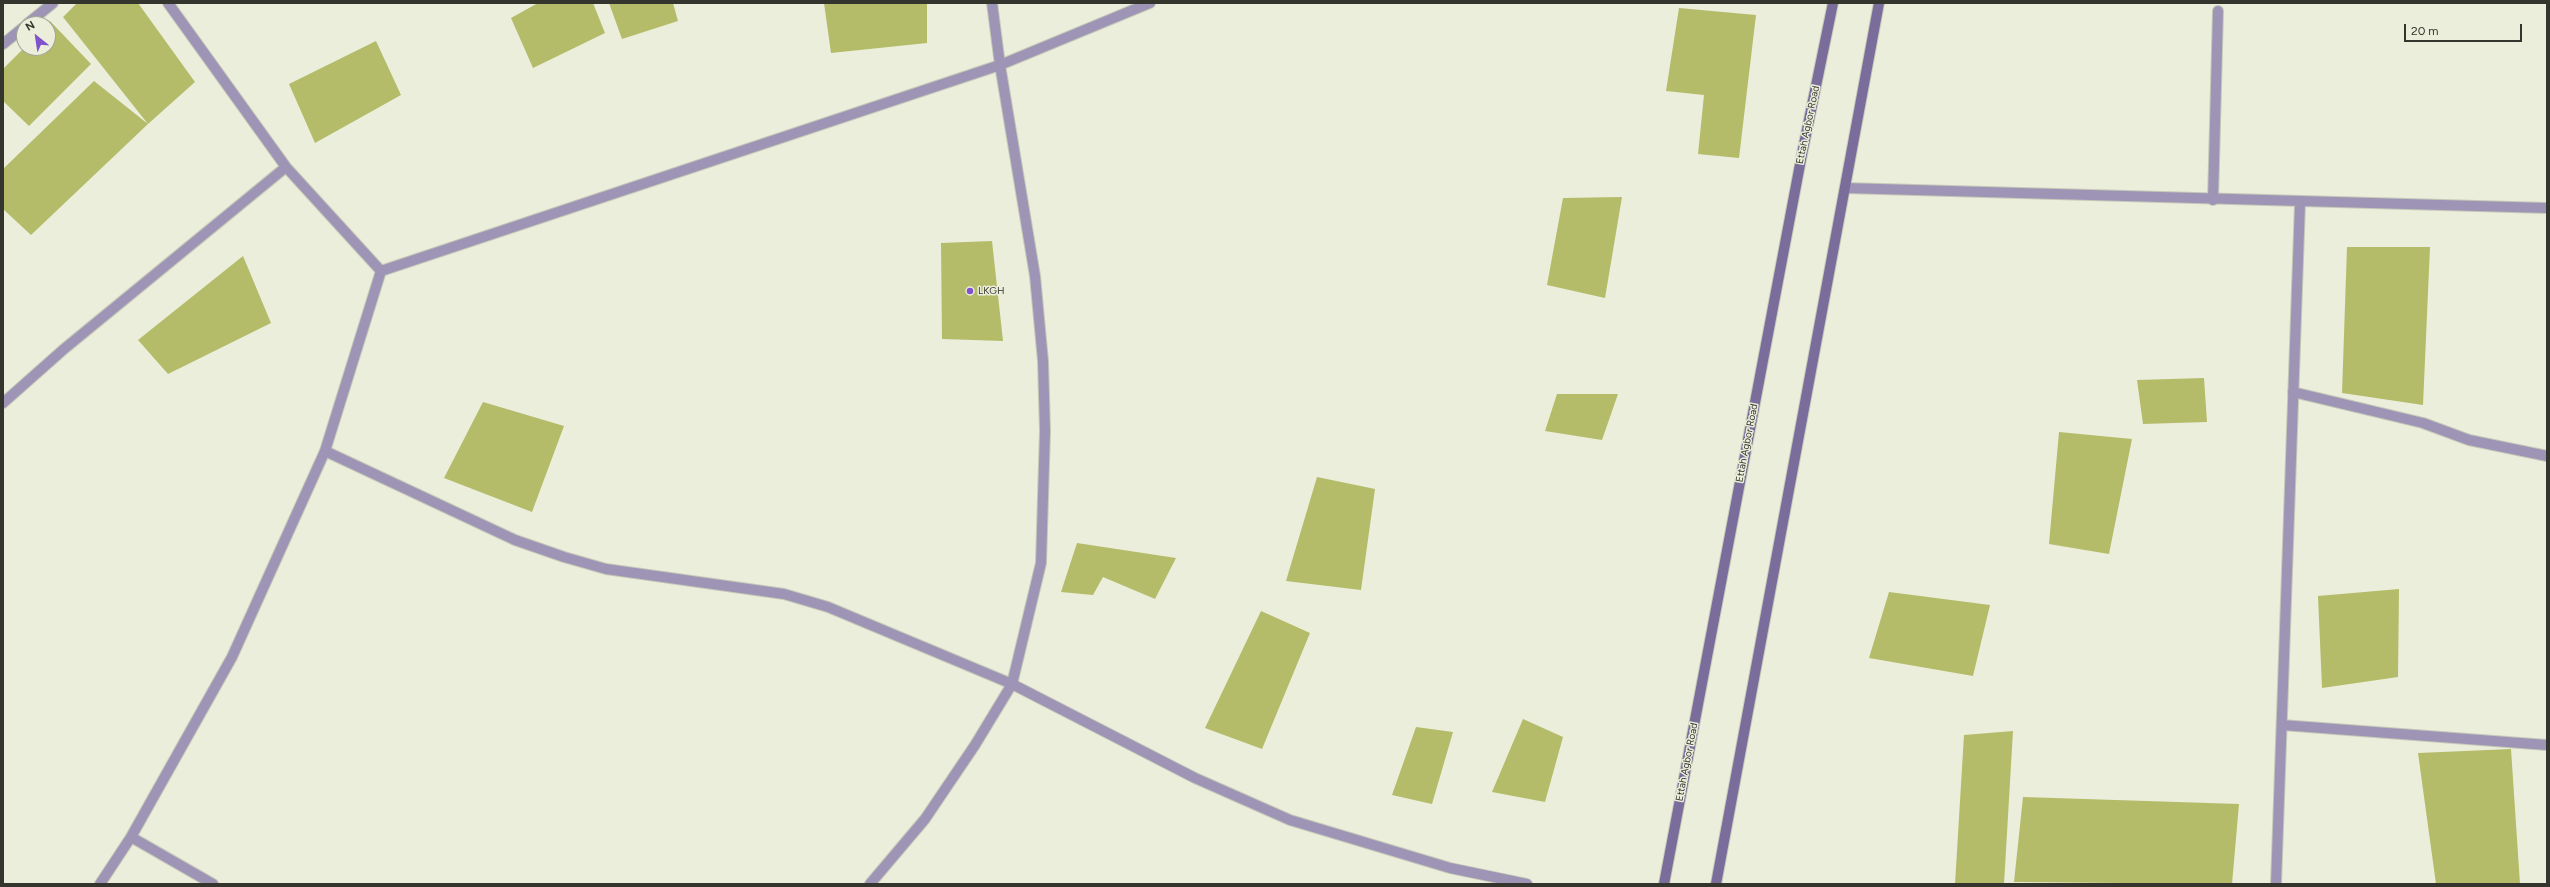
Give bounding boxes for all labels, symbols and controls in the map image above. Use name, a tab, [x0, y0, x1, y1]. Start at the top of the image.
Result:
north arrow	[16, 16, 56, 56]
scale bar	[2406, 16, 2524, 42]
text: N	[23, 18, 37, 34]
text: 20 m	[2411, 24, 2439, 38]
street label: Ettah Agbor Road	[1794, 85, 1822, 165]
place label: LKGH	[978, 285, 1004, 297]
marker: LKGH	[965, 286, 975, 296]
street label: Ettah Agbor Road	[1734, 403, 1760, 483]
street label: Ettah Agbor Road	[1674, 722, 1700, 802]

